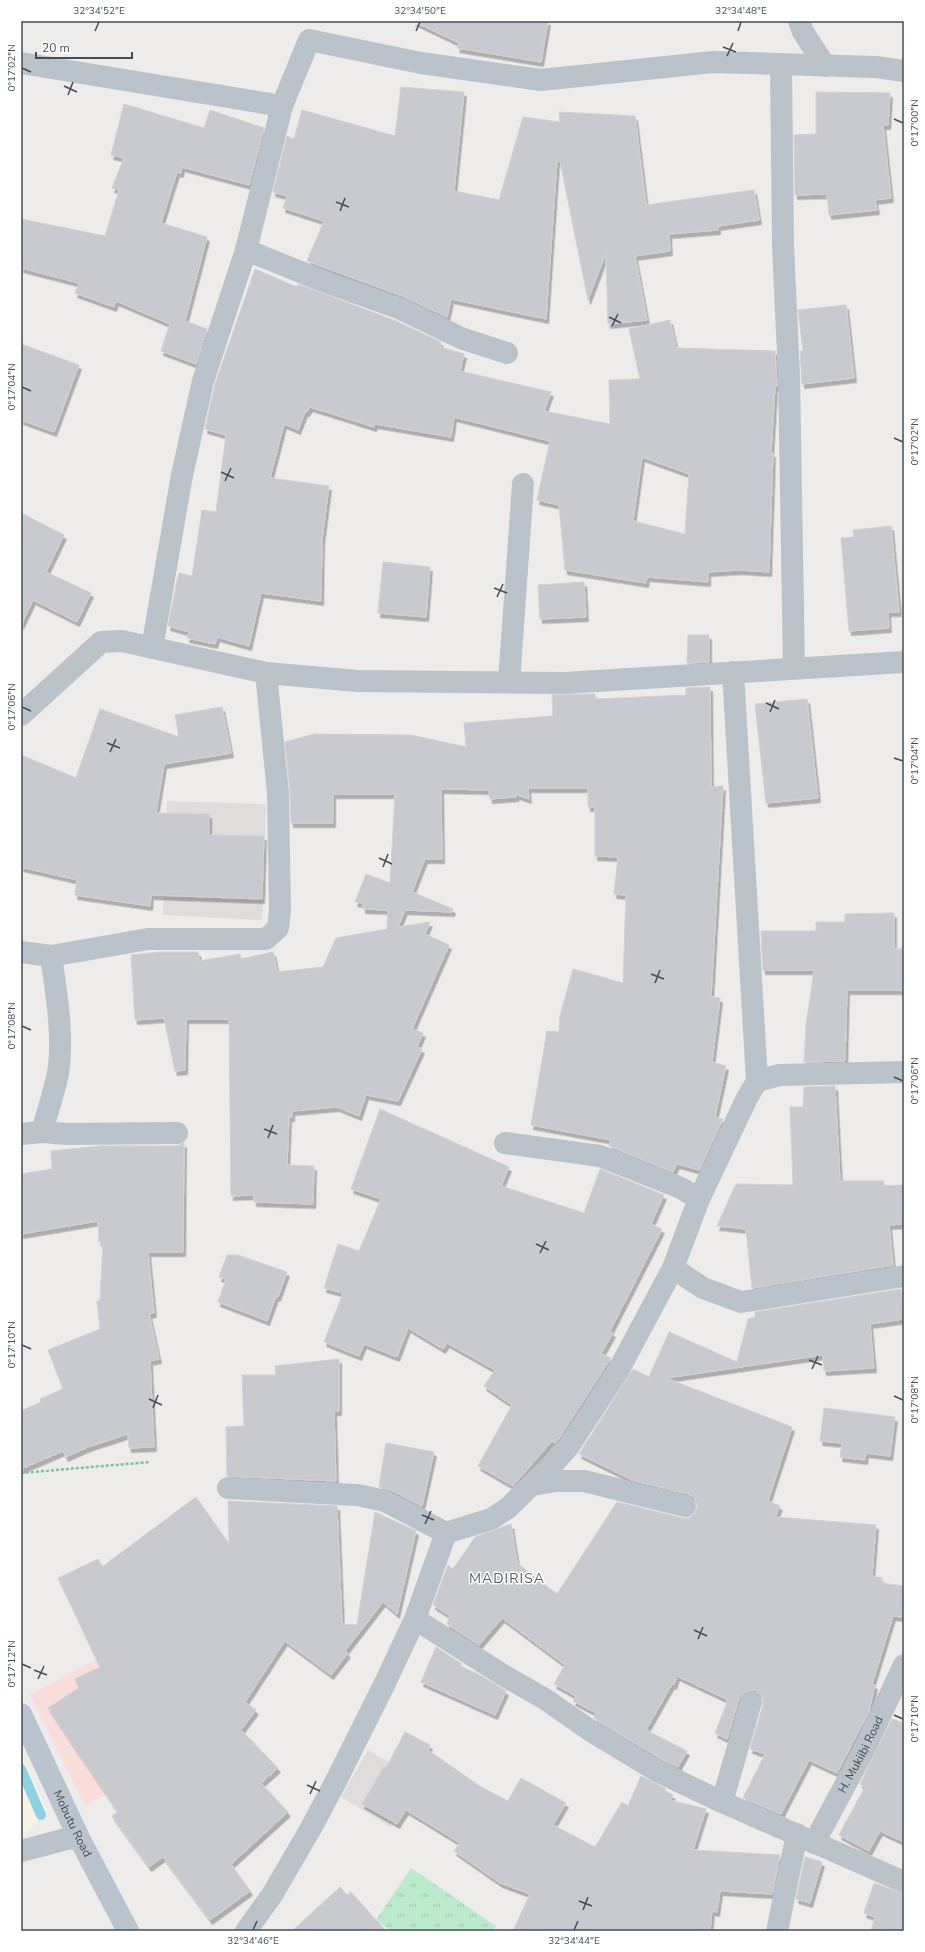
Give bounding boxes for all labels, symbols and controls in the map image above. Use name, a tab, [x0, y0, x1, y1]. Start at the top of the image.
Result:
text: 32°34'52"E	[73, 4, 125, 18]
text: 32°34'50"E	[394, 4, 446, 18]
text: 32°34'48"E	[715, 4, 767, 18]
scale bar	[36, 34, 132, 60]
text: 20 m	[42, 40, 70, 56]
text: 0°17'02"N	[5, 44, 19, 92]
text: 0°17'00"N	[908, 99, 922, 147]
text: 0°17'04"N	[5, 363, 19, 411]
text: 0°17'02"N	[908, 418, 922, 466]
text: 0°17'06"N	[5, 683, 19, 731]
text: 0°17'04"N	[908, 737, 922, 785]
text: 0°17'08"N	[5, 1002, 19, 1050]
text: 0°17'06"N	[908, 1057, 922, 1105]
text: 0°17'10"N	[5, 1321, 19, 1369]
text: 0°17'08"N	[908, 1376, 922, 1424]
district label: MADIRISA	[469, 1569, 545, 1588]
text: 0°17'12"N	[5, 1640, 19, 1688]
text: 0°17'10"N	[908, 1695, 922, 1743]
street label: H. Mukiibi Road	[834, 1713, 887, 1796]
street label: Mobutu Road	[50, 1787, 96, 1860]
text: 32°34'46"E	[227, 1934, 279, 1948]
text: 32°34'44"E	[548, 1934, 600, 1948]

